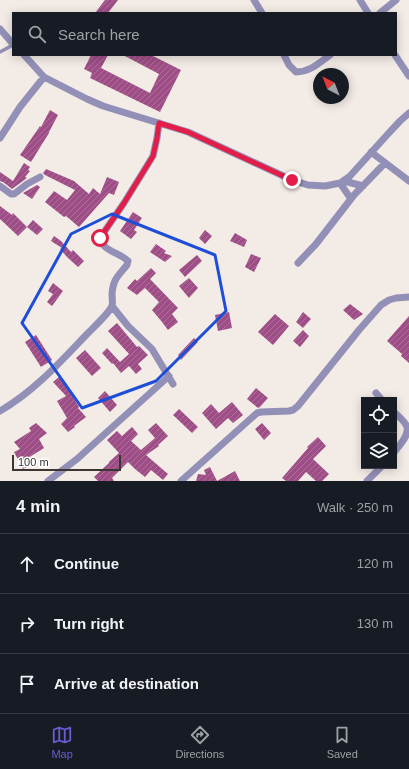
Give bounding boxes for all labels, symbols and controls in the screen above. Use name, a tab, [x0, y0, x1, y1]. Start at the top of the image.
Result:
search box	[12, 12, 397, 56]
icon: search	[26, 23, 48, 45]
text: Search here	[58, 26, 140, 43]
north arrow	[313, 68, 349, 104]
route end	[283, 171, 301, 189]
route start	[91, 229, 109, 247]
map controls	[361, 397, 397, 469]
button: locate	[361, 397, 397, 433]
button: layers	[361, 433, 397, 469]
scale bar	[12, 453, 121, 472]
text: 100 m	[18, 456, 49, 468]
text: 4 min	[16, 497, 60, 516]
text: Walk · 250 m	[317, 500, 393, 515]
icon: ahead	[16, 553, 38, 575]
text: Continue	[54, 555, 119, 572]
text: 120 m	[357, 556, 393, 571]
icon: right	[16, 613, 38, 635]
text: Turn right	[54, 615, 124, 632]
text: 130 m	[357, 616, 393, 631]
icon: arrive	[16, 673, 38, 695]
text: Arrive at destination	[54, 675, 199, 692]
tab: Map	[51, 724, 73, 760]
tab: Directions	[175, 724, 224, 760]
tab: Saved	[327, 724, 358, 760]

